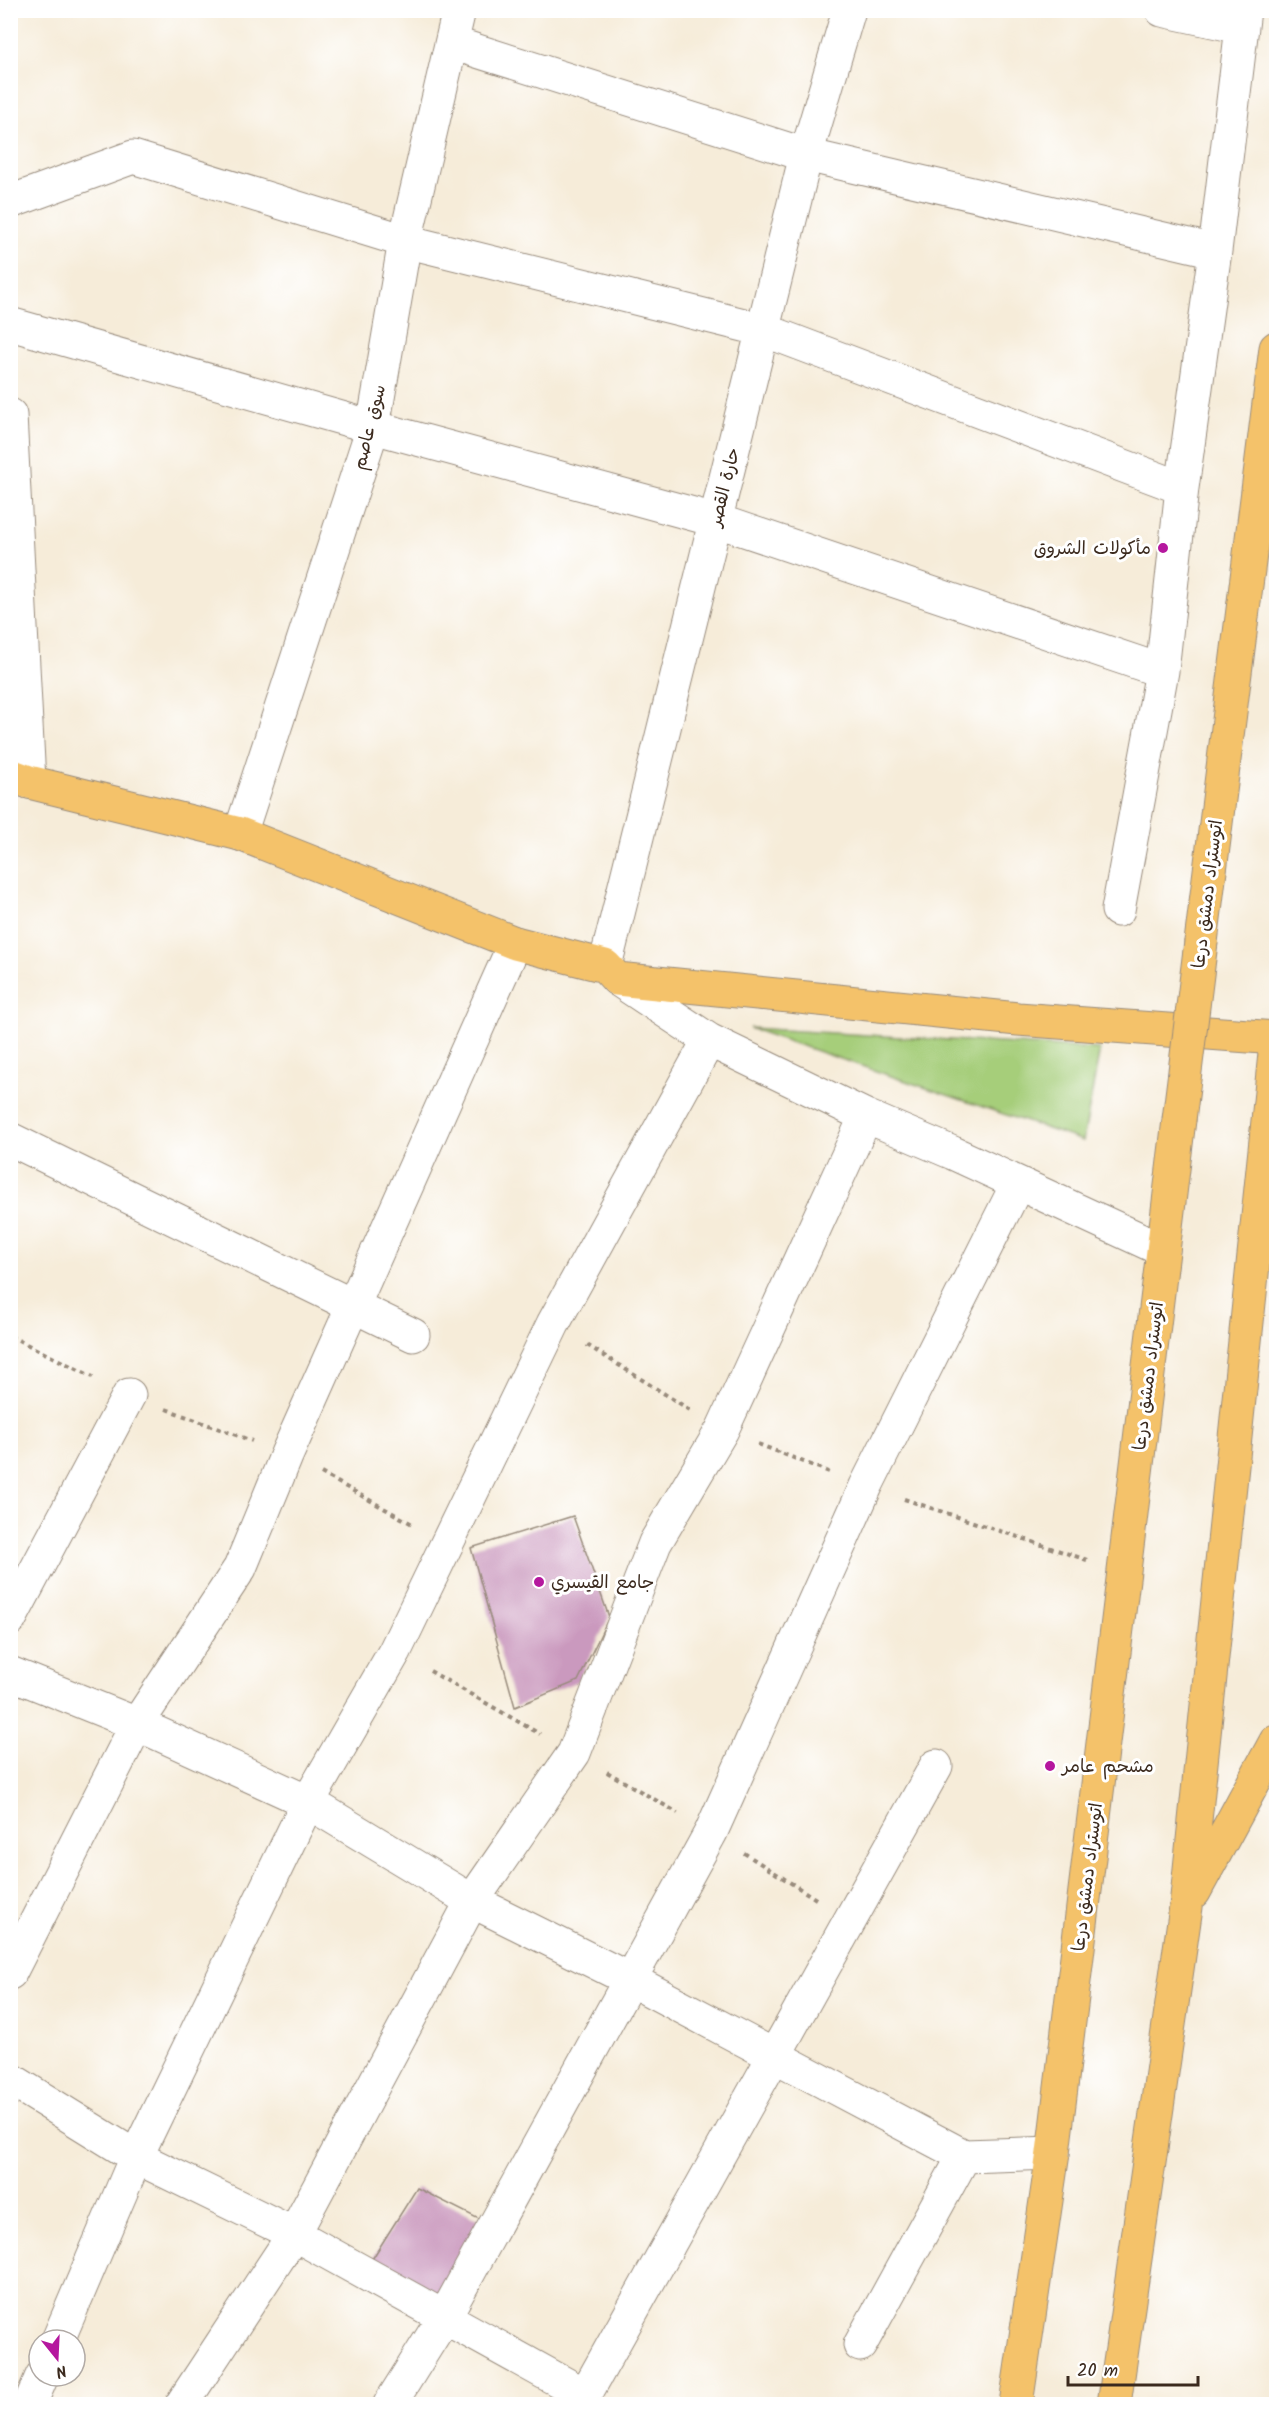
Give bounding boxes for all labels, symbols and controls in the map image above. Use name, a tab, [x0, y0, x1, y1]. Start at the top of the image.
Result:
street label: سوق عاصم	[346, 382, 395, 473]
street label: حارة القصر	[701, 445, 749, 532]
place label: مأكولات الشروق	[1034, 535, 1151, 564]
marker: مأكولات الشروق	[1156, 541, 1170, 555]
street label: اتوستراد دمشق درعا	[1185, 818, 1232, 970]
street label: اتوستراد دمشق درعا	[1126, 1300, 1173, 1452]
place label: جامع القيسري	[551, 1569, 654, 1598]
marker: جامع القيسري	[532, 1575, 546, 1589]
place label: مشحم عامر	[1060, 1753, 1154, 1782]
marker: مشحم عامر	[1043, 1759, 1057, 1773]
street label: اتوستراد دمشق درعا	[1065, 1801, 1112, 1953]
north arrow	[27, 2328, 87, 2388]
scale bar	[1068, 2349, 1198, 2387]
text: N	[53, 2357, 70, 2384]
text: 20 m	[1077, 2357, 1118, 2386]

